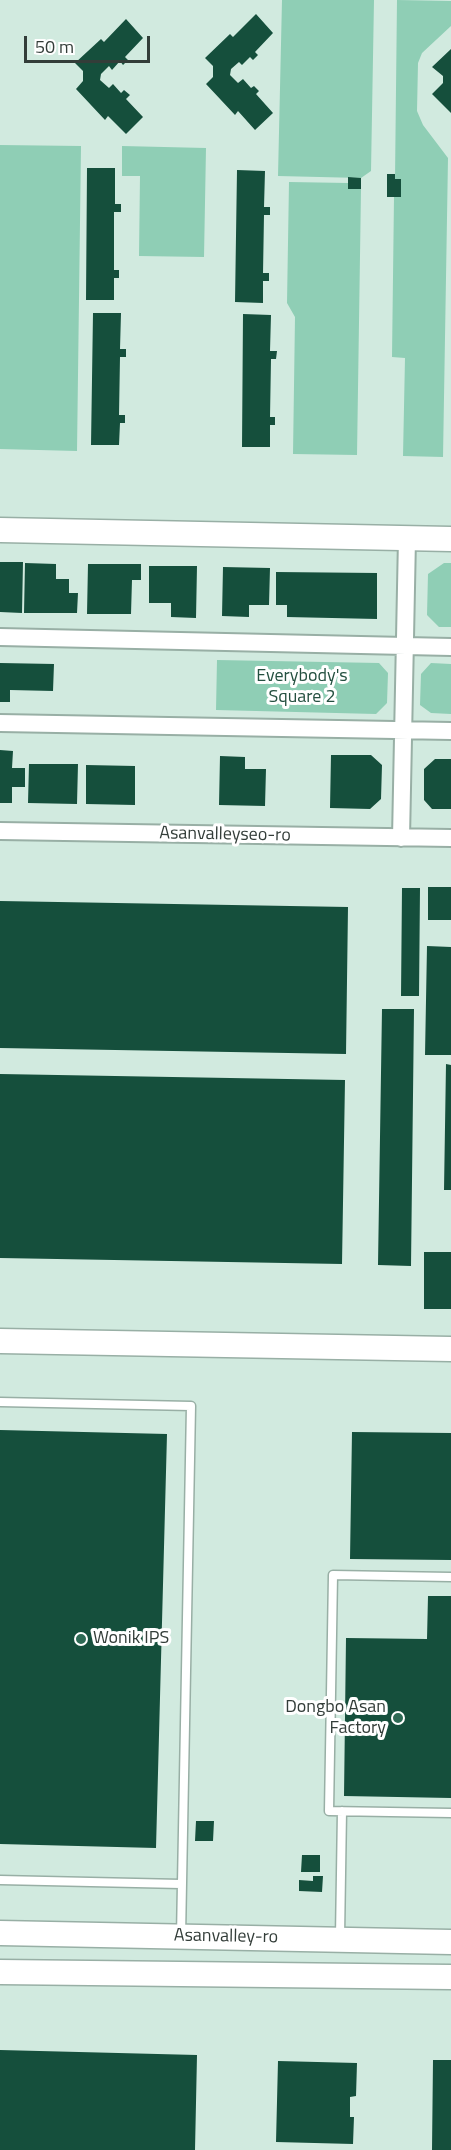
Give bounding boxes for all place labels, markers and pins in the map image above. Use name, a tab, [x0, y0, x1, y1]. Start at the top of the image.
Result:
place label: Wonik IPS	[93, 1628, 169, 1650]
marker: Wonik IPS	[74, 1632, 88, 1646]
place label: Dongbo Asan Factory	[285, 1697, 386, 1740]
marker: Dongbo Asan Factory	[391, 1711, 405, 1725]

